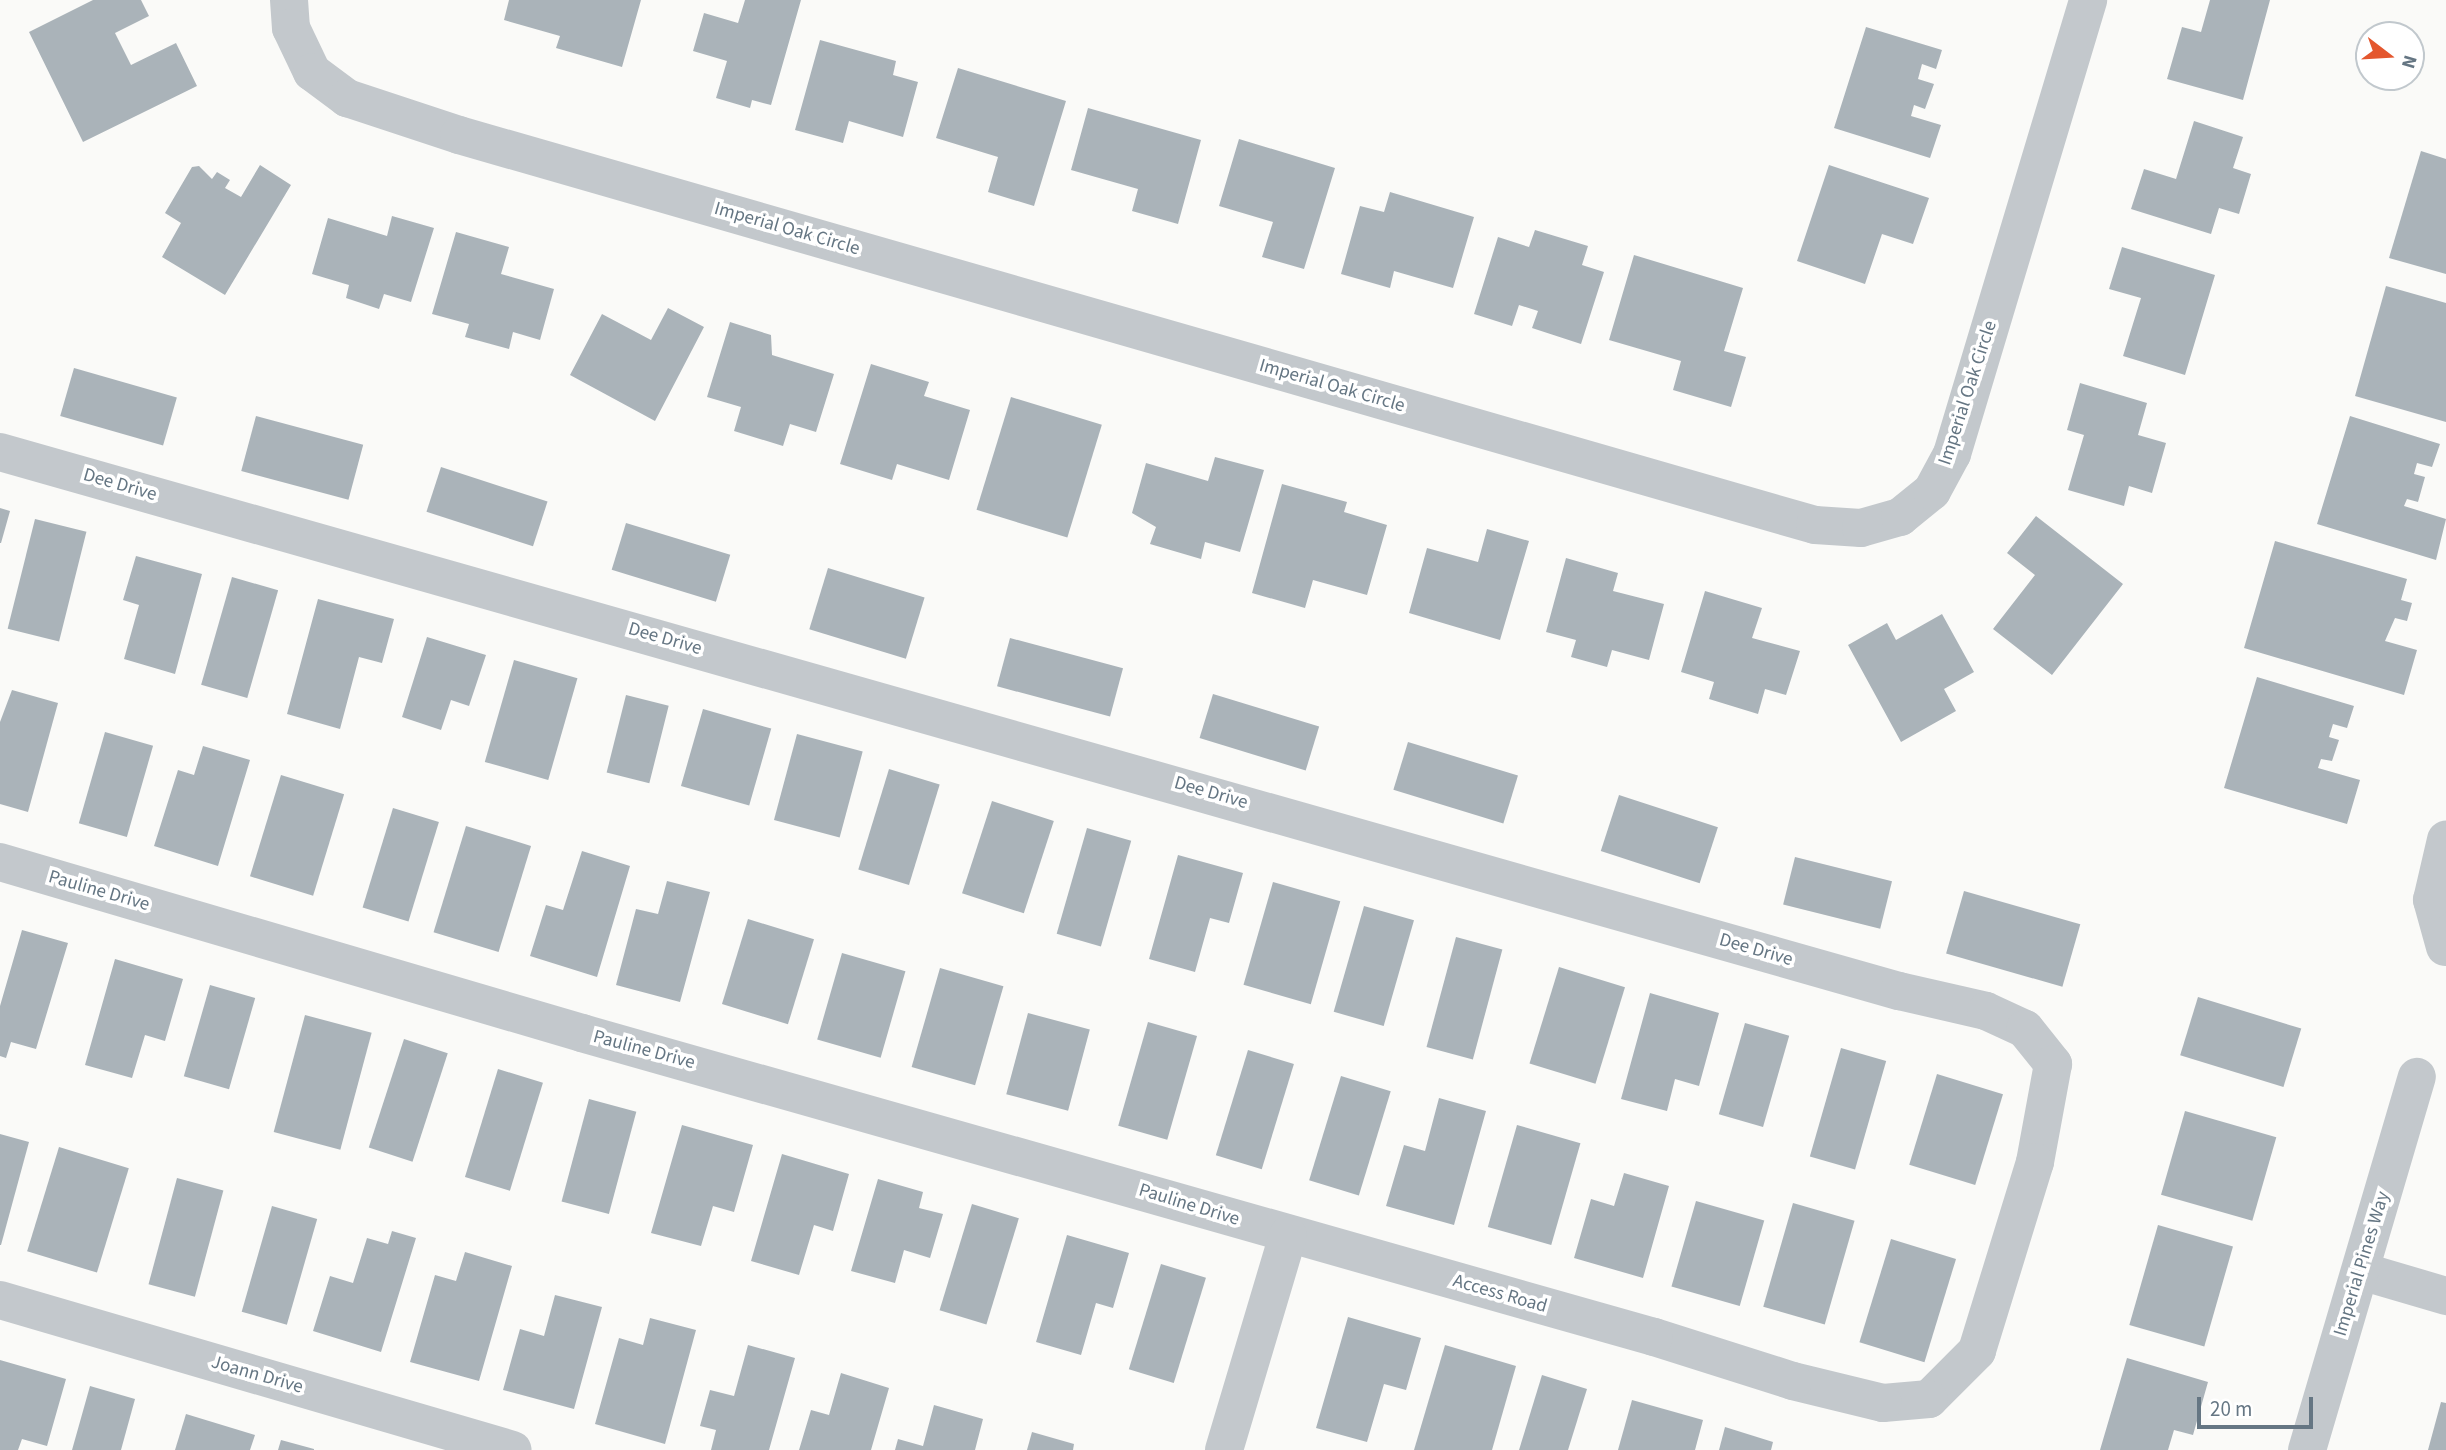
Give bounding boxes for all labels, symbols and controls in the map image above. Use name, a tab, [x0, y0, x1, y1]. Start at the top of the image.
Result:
north arrow	[2355, 21, 2425, 91]
text: N	[2394, 52, 2423, 72]
street label: Imperial Oak Circle	[712, 197, 862, 261]
street label: Imperial Oak Circle	[1934, 318, 2002, 468]
street label: Imperial Oak Circle	[1257, 354, 1407, 418]
street label: Dee Drive	[81, 464, 159, 506]
street label: Dee Drive	[626, 618, 704, 660]
street label: Dee Drive	[1172, 772, 1250, 814]
street label: Pauline Drive	[46, 866, 152, 916]
street label: Dee Drive	[1717, 929, 1795, 971]
street label: Pauline Drive	[591, 1026, 697, 1074]
street label: Pauline Drive	[1136, 1179, 1242, 1231]
street label: Imperial Pines Way	[2329, 1189, 2395, 1339]
street label: Access Road	[1450, 1270, 1550, 1318]
street label: Joann Drive	[208, 1351, 306, 1399]
scale bar	[2201, 1384, 2316, 1428]
text: 20 m	[2210, 1394, 2252, 1424]

